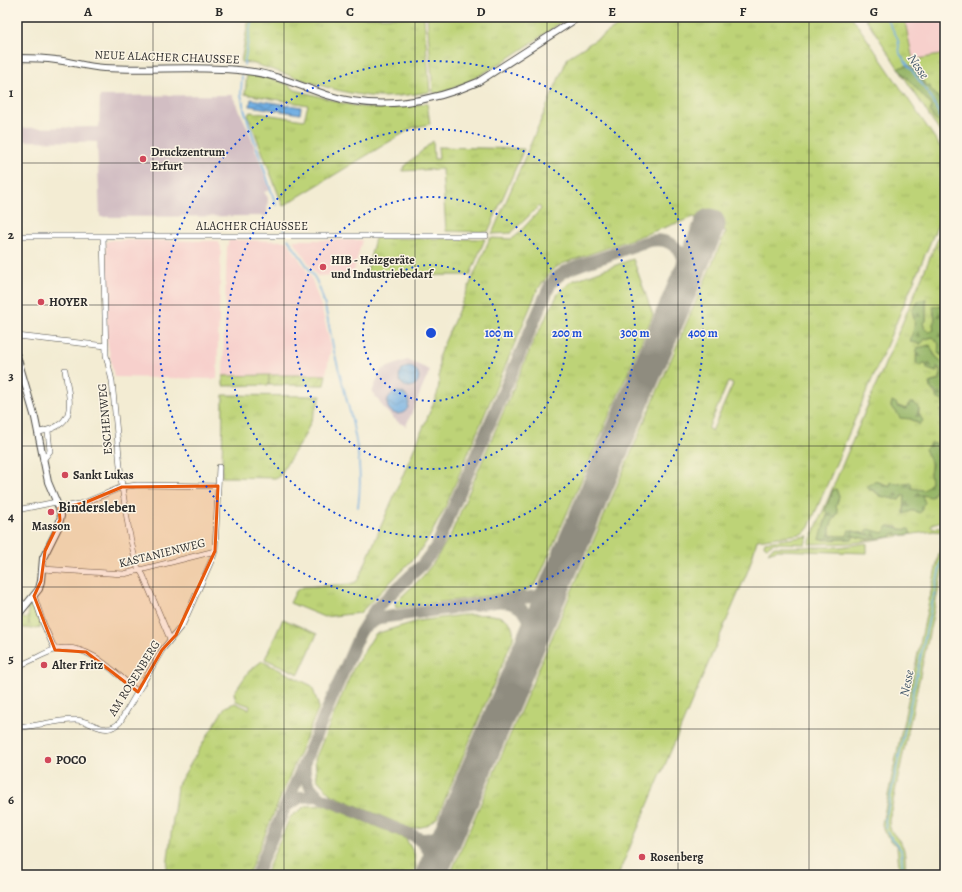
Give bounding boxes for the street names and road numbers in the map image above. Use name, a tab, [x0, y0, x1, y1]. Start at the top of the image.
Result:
street label: NEUE ALACHER CHAUSSEE	[94, 46, 240, 68]
street label: ALACHER CHAUSSEE	[195, 218, 308, 234]
street label: ESCHENWEG	[94, 383, 116, 455]
street label: KASTANIENWEG	[117, 535, 207, 571]
street label: AM ROSENBERG	[104, 637, 164, 720]

